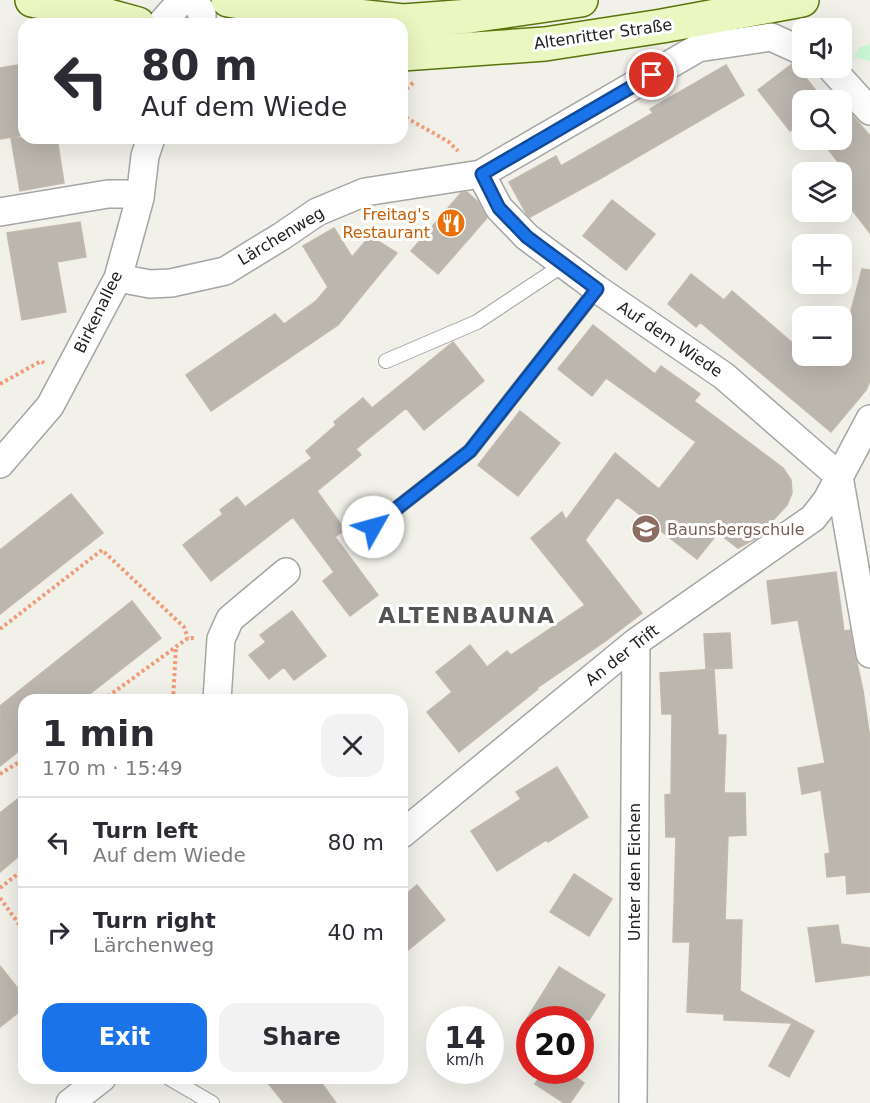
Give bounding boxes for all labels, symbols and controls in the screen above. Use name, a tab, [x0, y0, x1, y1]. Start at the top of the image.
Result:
street label: Altenritter Straße	[533, 15, 673, 53]
map controls	[792, 18, 852, 366]
button: sound	[792, 18, 852, 78]
text: 80 m	[141, 41, 258, 90]
icon: left	[42, 42, 120, 120]
pin	[626, 49, 677, 100]
icon: arrive	[635, 58, 668, 91]
button: search	[792, 90, 852, 150]
text: Auf dem Wiede	[141, 91, 347, 122]
button: layers	[792, 162, 852, 222]
street label: Lärchenweg	[235, 203, 327, 269]
place label: Freitag's Restaurant	[342, 205, 430, 242]
restaurant icon: Freitag's Restaurant	[435, 207, 467, 239]
button: +	[792, 234, 852, 294]
street label: Birkenallee	[70, 268, 126, 356]
street label: Auf dem Wiede	[614, 297, 726, 381]
button: −	[792, 306, 852, 366]
position arrow	[341, 495, 405, 559]
school or university icon: Baunsbergschule	[630, 513, 662, 545]
place label: Baunsbergschule	[667, 520, 805, 539]
district label: ALTENBAUNA	[378, 603, 556, 628]
street label: An der Trift	[582, 620, 662, 690]
text: 1 min	[42, 713, 155, 754]
button: close	[321, 714, 384, 777]
text: 170 m · 15:49	[42, 756, 183, 780]
street label: Unter den Eichen	[625, 803, 644, 941]
text: Turn left	[93, 818, 198, 843]
icon: left	[42, 826, 75, 859]
text: 80 m	[328, 830, 384, 855]
text: Auf dem Wiede	[93, 843, 246, 867]
text: Turn right	[93, 908, 216, 933]
icon: right	[42, 916, 75, 949]
text: 40 m	[328, 920, 384, 945]
text: Lärchenweg	[93, 933, 214, 957]
button: Exit	[42, 1003, 207, 1072]
button: Share	[219, 1003, 384, 1072]
speed limit sign: 20	[516, 1006, 594, 1084]
text: 14	[444, 1020, 486, 1055]
text: km/h	[446, 1051, 484, 1069]

